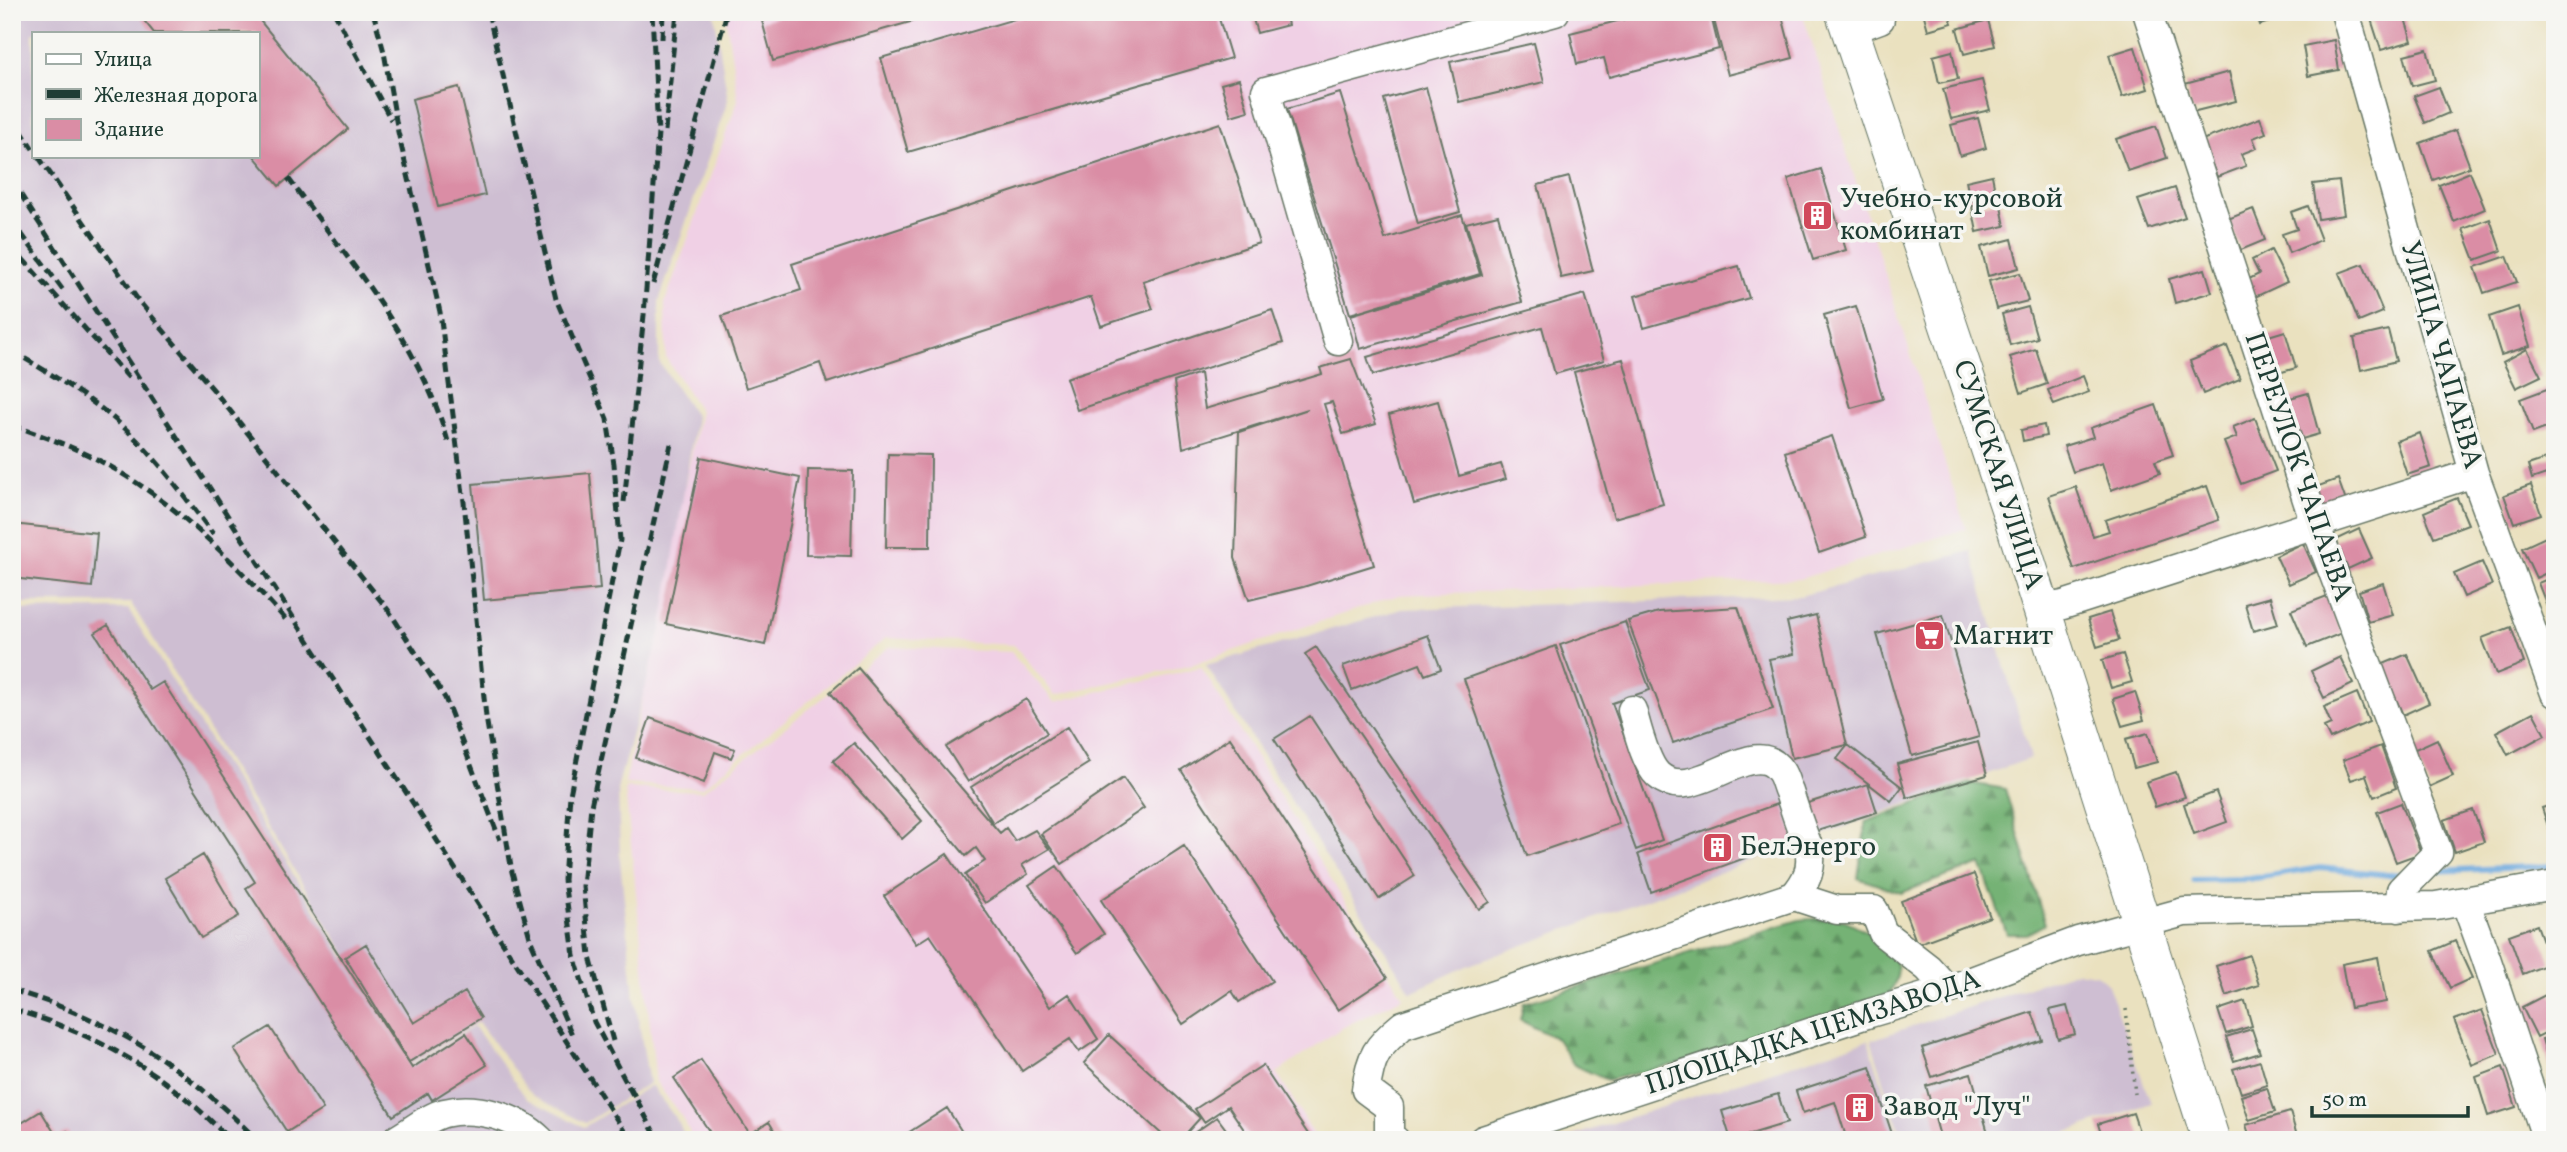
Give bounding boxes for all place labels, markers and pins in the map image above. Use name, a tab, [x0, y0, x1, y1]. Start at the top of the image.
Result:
place label: Учебно-курсовой комбинат	[1840, 180, 2063, 251]
building icon: Учебно-курсовой комбинат	[1800, 198, 1834, 232]
place label: Магнит	[1953, 617, 2053, 656]
supermarket icon: Магнит	[1913, 619, 1947, 653]
place label: БелЭнерго	[1740, 828, 1876, 867]
building icon: БелЭнерго	[1700, 830, 1734, 864]
place label: Завод "Луч"	[1883, 1088, 2031, 1127]
building icon: Завод "Луч"	[1843, 1090, 1877, 1124]

